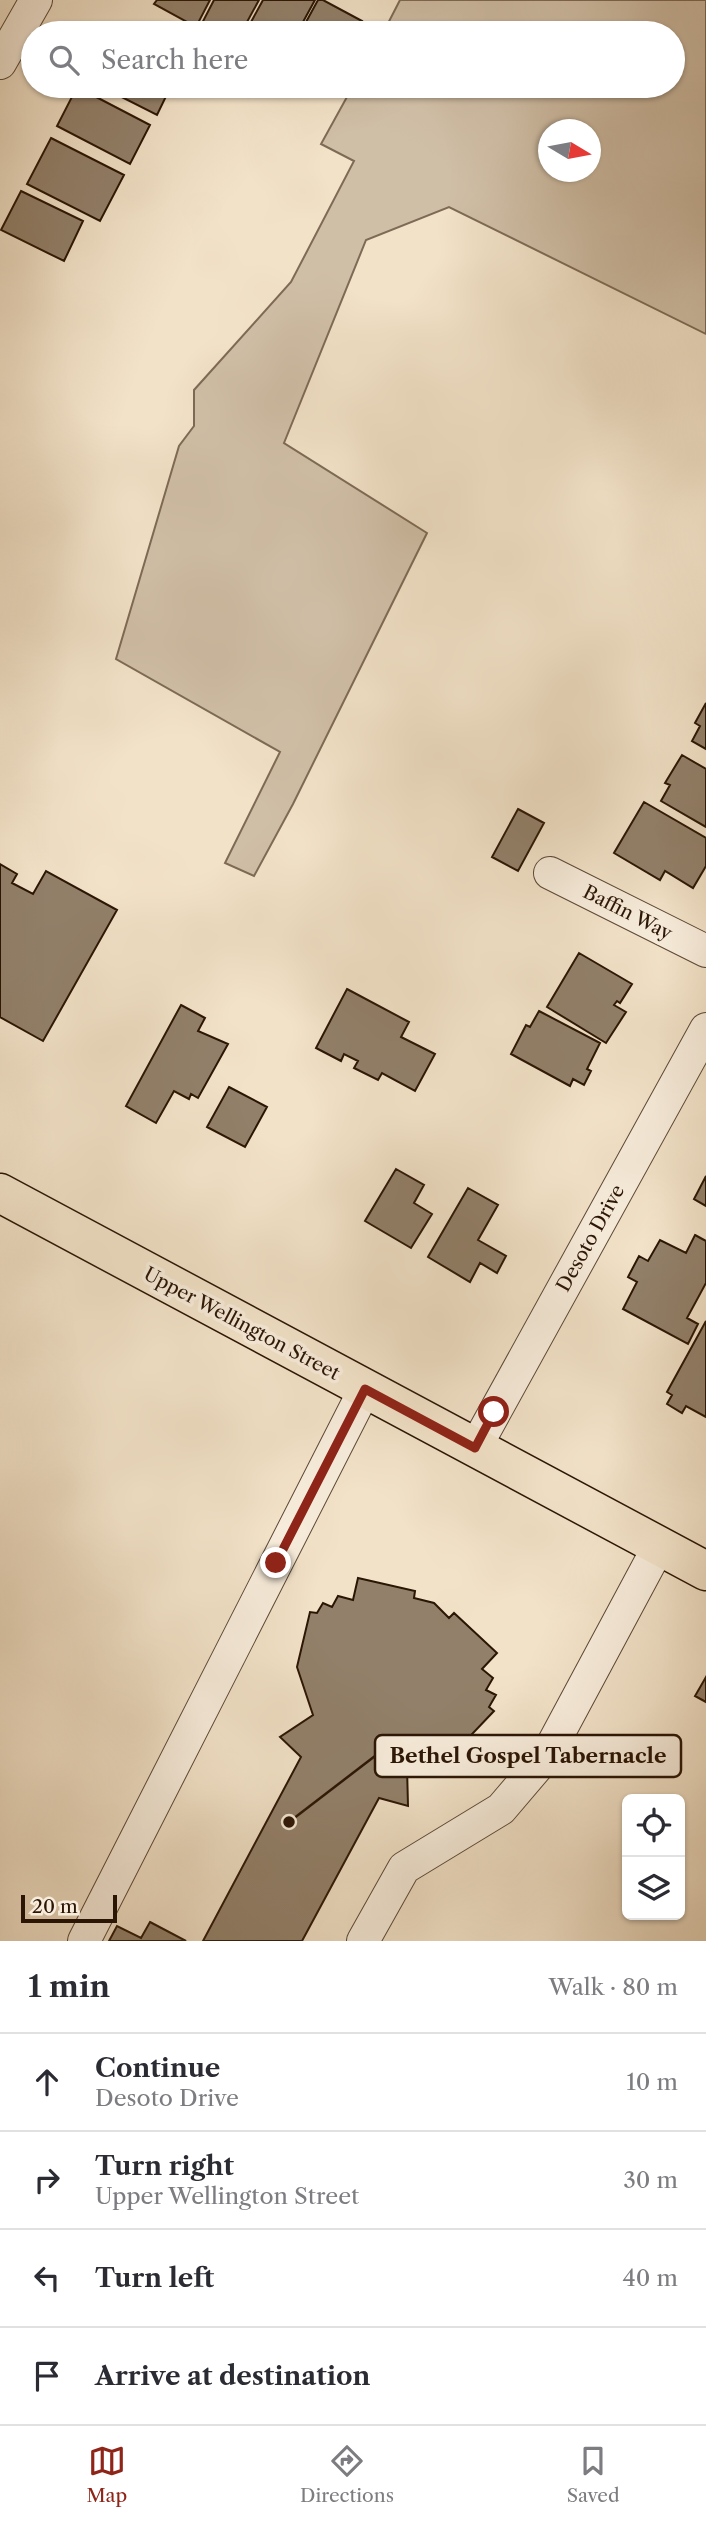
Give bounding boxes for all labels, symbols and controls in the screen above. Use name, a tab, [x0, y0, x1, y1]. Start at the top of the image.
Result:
search box	[21, 21, 685, 98]
icon: search	[45, 41, 83, 79]
text: Search here	[101, 44, 248, 76]
north arrow	[538, 119, 601, 182]
street label: Baffin Way	[579, 880, 677, 945]
street label: Desoto Drive	[552, 1181, 629, 1296]
street label: Upper Wellington Street	[140, 1262, 344, 1385]
route start	[478, 1396, 509, 1427]
route end	[260, 1547, 291, 1578]
callout: Bethel Gospel Tabernacle	[375, 1735, 681, 1777]
text: Bethel Gospel Tabernacle	[389, 1743, 667, 1768]
map controls	[622, 1794, 685, 1920]
button: locate	[622, 1794, 685, 1857]
button: layers	[622, 1857, 685, 1920]
scale bar	[21, 1892, 117, 1924]
text: 20 m	[32, 1895, 78, 1918]
text: 1 min	[28, 1968, 110, 2005]
text: Walk · 80 m	[549, 1973, 678, 2001]
text: Continue	[95, 2052, 220, 2084]
icon: ahead	[28, 2063, 66, 2101]
text: 10 m	[626, 2068, 678, 2096]
text: Desoto Drive	[95, 2084, 239, 2112]
text: Turn right	[95, 2150, 234, 2182]
icon: right	[28, 2161, 66, 2199]
text: 30 m	[623, 2166, 678, 2194]
text: Upper Wellington Street	[95, 2182, 359, 2210]
icon: left	[28, 2259, 66, 2297]
text: Turn left	[95, 2262, 214, 2294]
text: 40 m	[623, 2264, 678, 2292]
icon: arrive	[28, 2357, 66, 2395]
text: Arrive at destination	[95, 2360, 370, 2392]
tab: Map	[86, 2442, 127, 2507]
tab: Directions	[300, 2442, 394, 2507]
tab: Saved	[567, 2442, 620, 2507]

